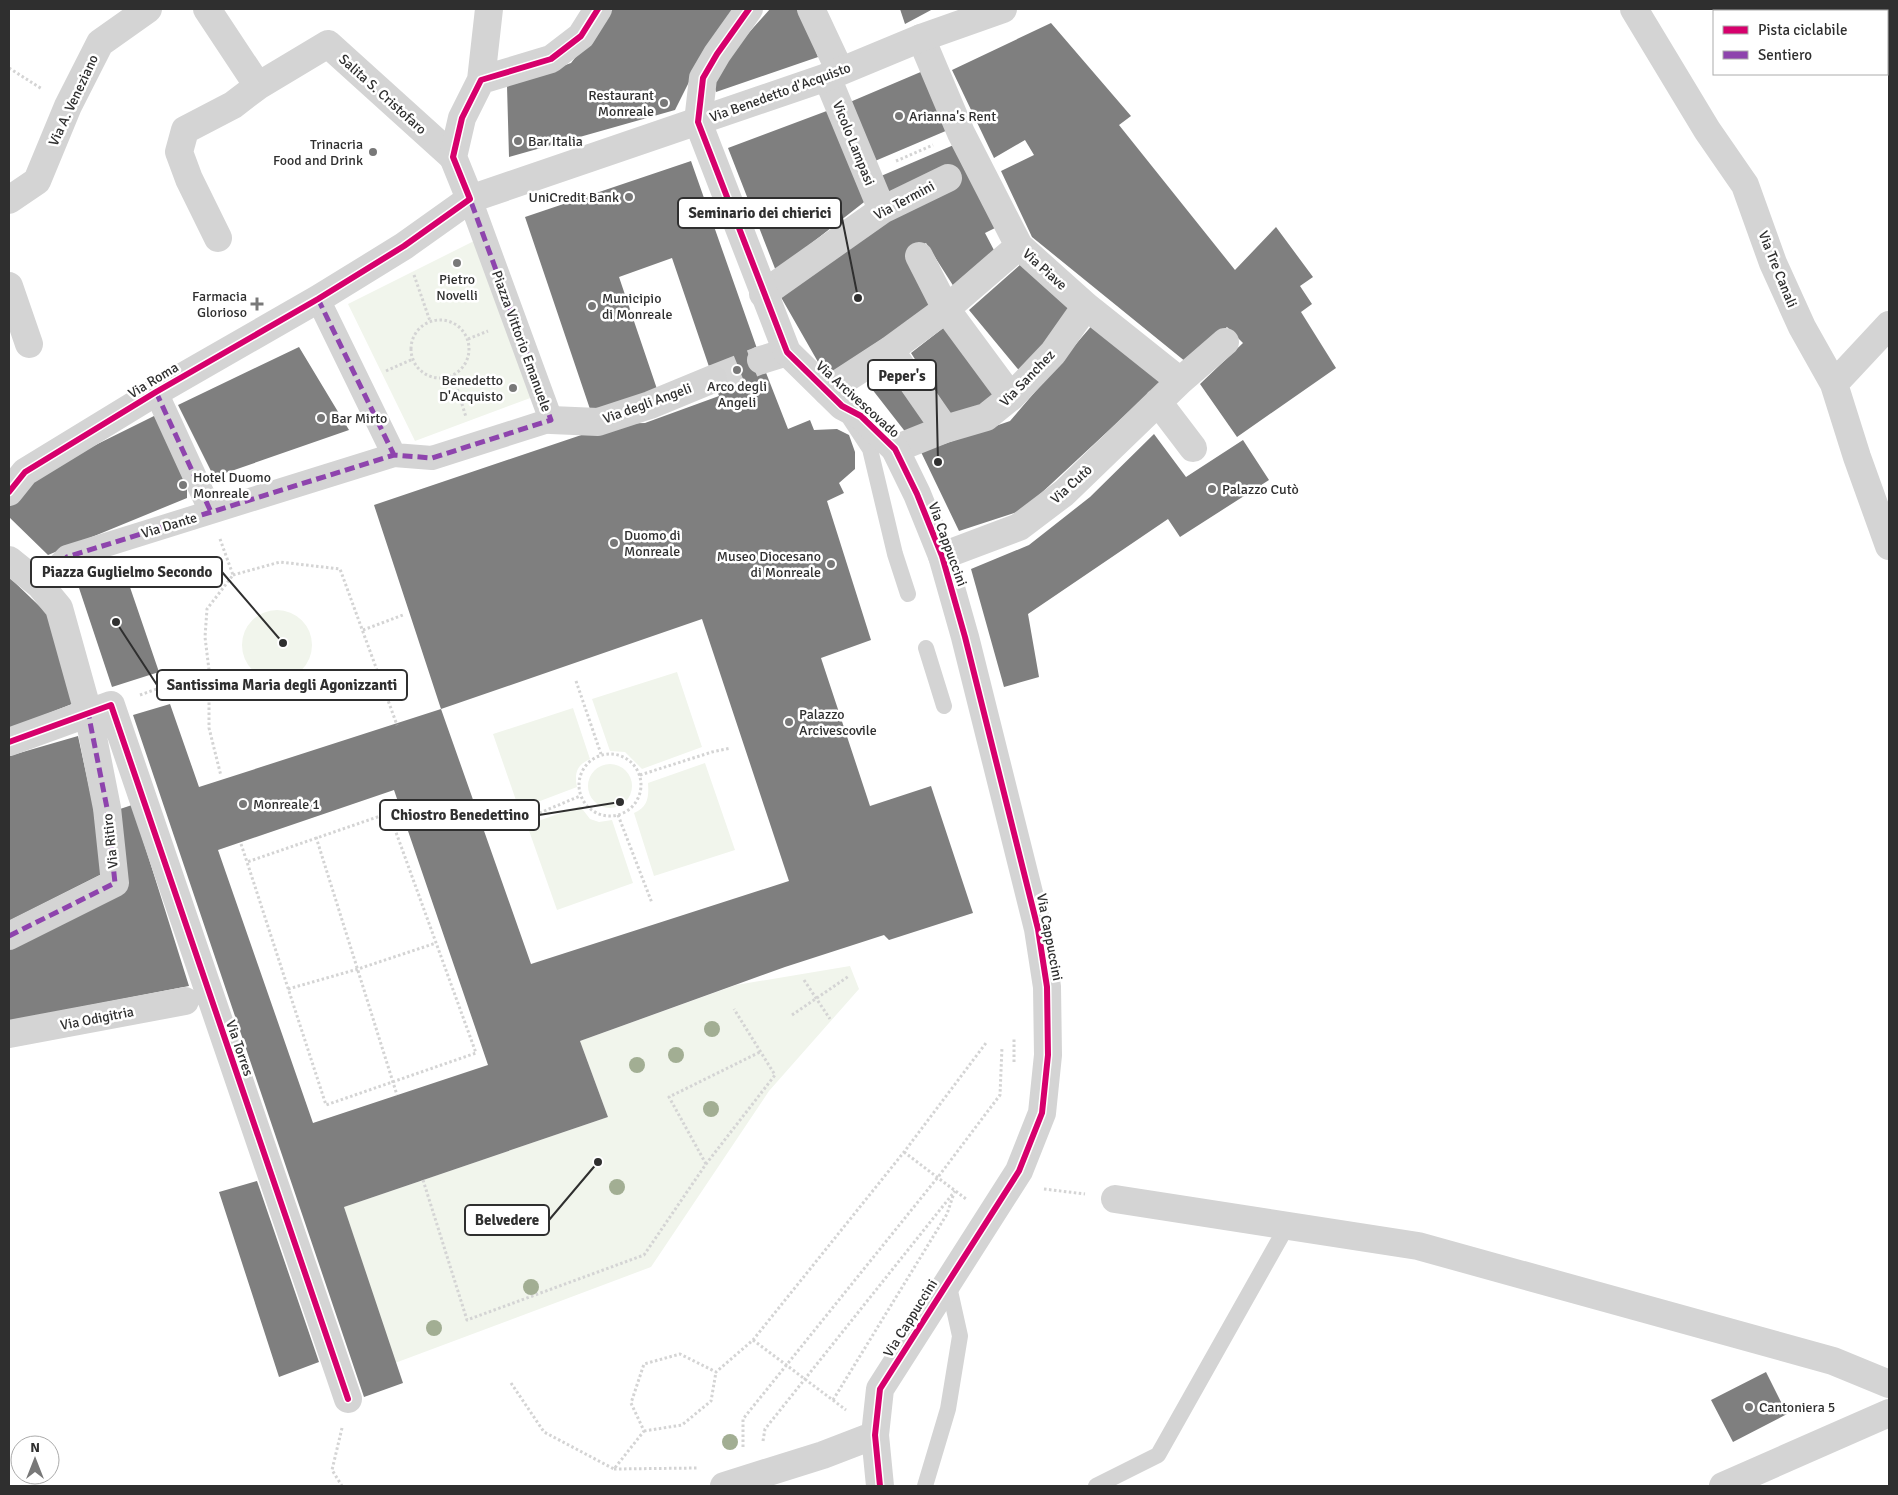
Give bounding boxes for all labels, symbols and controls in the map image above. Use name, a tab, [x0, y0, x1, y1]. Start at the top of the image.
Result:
legend	[1713, 10, 1888, 75]
text: Pista ciclabile	[1758, 21, 1847, 39]
text: Sentiero	[1758, 46, 1812, 64]
street label: Salita S. Cristofaro	[335, 51, 430, 138]
street label: Via A. Veneziano	[45, 52, 102, 149]
street label: Via Benedetto d'Acquisto	[707, 59, 853, 126]
place label: Restaurant Monreale	[588, 87, 654, 120]
marker: Restaurant Monreale	[658, 97, 670, 109]
street label: Vicolo Lampasi	[829, 98, 878, 188]
place label: Arianna's Rent	[909, 108, 996, 125]
marker: Arianna's Rent	[893, 110, 905, 122]
place label: Bar Italia	[528, 133, 583, 150]
marker: Bar Italia	[512, 135, 524, 147]
place label: Trinacria Food and Drink	[273, 136, 363, 169]
marker: Trinacria Food and Drink	[367, 146, 379, 158]
street label: Via Termini	[871, 177, 937, 224]
place label: UniCredit Bank	[529, 189, 619, 206]
marker: UniCredit Bank	[623, 191, 635, 203]
callout: Seminario dei chierici	[678, 198, 841, 228]
text: Seminario dei chierici	[688, 204, 832, 222]
street label: Via Tre Canali	[1754, 228, 1801, 310]
street label: Via Piave	[1019, 245, 1070, 294]
marker: Pietro Novelli	[451, 257, 463, 269]
street label: Piazza Vittorio Emanuele	[488, 268, 555, 414]
place label: Pietro Novelli	[436, 271, 478, 304]
place label: Farmacia Glorioso	[192, 288, 247, 321]
place label: Municipio di Monreale	[602, 290, 672, 323]
marker: Farmacia Glorioso	[251, 298, 263, 310]
marker: Municipio di Monreale	[586, 300, 598, 312]
street label: Via Sanchez	[996, 347, 1058, 410]
street label: Via Arcivescovado	[812, 357, 903, 441]
street label: Via Roma	[125, 359, 182, 402]
callout: Peper's	[868, 360, 936, 390]
marker: Arco degli Angeli	[731, 364, 743, 376]
text: Peper's	[878, 367, 926, 385]
place label: Benedetto D'Acquisto	[439, 372, 503, 405]
place label: Arco degli Angeli	[707, 378, 767, 411]
street label: Via degli Angeli	[600, 380, 694, 427]
marker: Benedetto D'Acquisto	[507, 382, 519, 394]
place label: Bar Mirto	[331, 410, 387, 427]
marker: Bar Mirto	[315, 412, 327, 424]
street label: Via Cutò	[1047, 461, 1096, 507]
place label: Hotel Duomo Monreale	[193, 469, 271, 502]
marker: Hotel Duomo Monreale	[177, 479, 189, 491]
place label: Palazzo Cutò	[1222, 481, 1299, 498]
marker: Palazzo Cutò	[1206, 483, 1218, 495]
street label: Via Cappuccini	[924, 500, 971, 589]
street label: Via Dante	[139, 509, 199, 542]
place label: Duomo di Monreale	[624, 527, 681, 560]
marker: Duomo di Monreale	[608, 537, 620, 549]
place label: Museo Diocesano di Monreale	[717, 548, 821, 581]
callout: Piazza Guglielmo Secondo	[31, 557, 222, 587]
marker: Museo Diocesano di Monreale	[825, 558, 837, 570]
text: Piazza Guglielmo Secondo	[42, 563, 213, 581]
callout: Santissima Maria degli Agonizzanti	[157, 670, 407, 700]
text: Santissima Maria degli Agonizzanti	[167, 676, 397, 694]
place label: Palazzo Arcivescovile	[799, 706, 877, 739]
marker: Palazzo Arcivescovile	[783, 716, 795, 728]
place label: Monreale 1	[253, 796, 320, 813]
marker: Monreale 1	[237, 798, 249, 810]
callout: Chiostro Benedettino	[380, 800, 539, 830]
text: Chiostro Benedettino	[391, 806, 529, 824]
street label: Via Ritiro	[99, 813, 122, 869]
street label: Via Cappuccini	[1033, 892, 1066, 982]
street label: Via Odigitria	[59, 1003, 135, 1034]
street label: Via Torres	[222, 1018, 257, 1078]
callout: Belvedere	[465, 1205, 549, 1235]
text: Belvedere	[475, 1211, 539, 1229]
street label: Via Cappuccini	[880, 1276, 941, 1360]
place label: Cantoniera 5	[1759, 1399, 1835, 1416]
marker: Cantoniera 5	[1743, 1401, 1755, 1413]
north arrow	[10, 1435, 60, 1485]
text: N	[30, 1439, 40, 1456]

